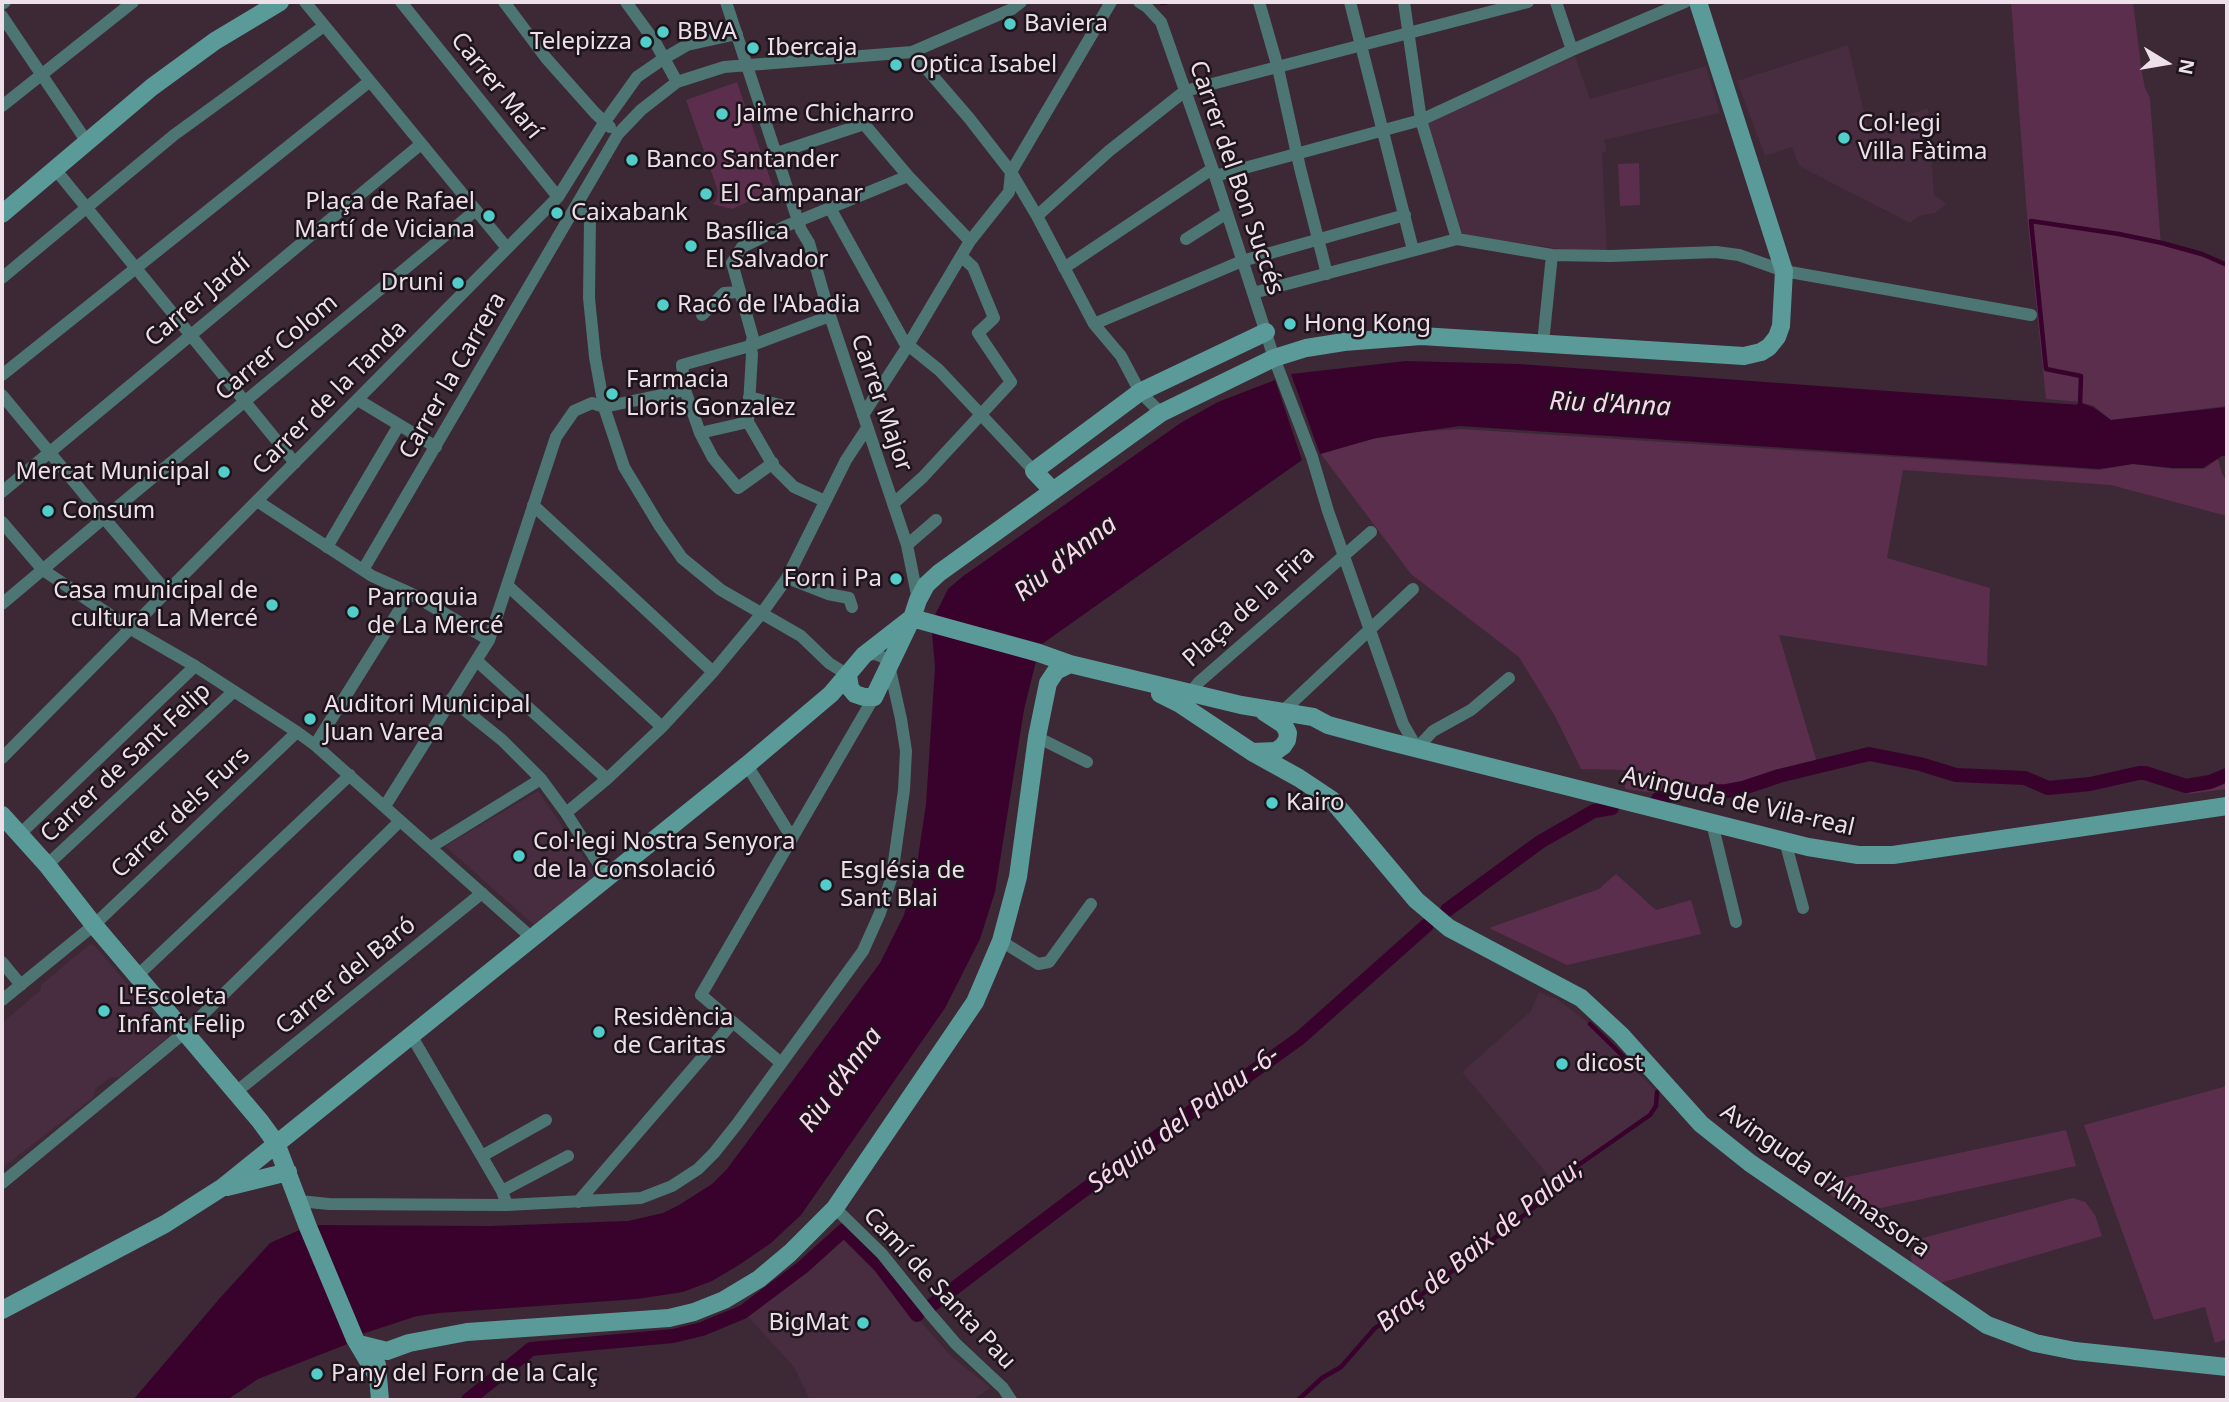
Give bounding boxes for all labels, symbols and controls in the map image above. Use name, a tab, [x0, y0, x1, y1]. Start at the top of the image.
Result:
place label: Baviera	[1024, 10, 1108, 38]
marker: Baviera	[1002, 16, 1018, 32]
place label: BBVA	[677, 18, 737, 46]
marker: BBVA	[655, 24, 671, 40]
street label: Carrer Marí	[444, 27, 548, 145]
place label: Telepizza	[530, 28, 632, 56]
north arrow	[2131, 28, 2201, 98]
marker: Telepizza	[638, 34, 654, 50]
place label: Ibercaja	[767, 34, 858, 62]
marker: Ibercaja	[745, 40, 761, 56]
place label: Optica Isabel	[910, 51, 1057, 79]
marker: Optica Isabel	[888, 57, 904, 73]
street label: Carrer del Bon Succés	[1182, 57, 1290, 299]
text: N	[2172, 57, 2201, 77]
place label: Jaime Chicharro	[736, 100, 914, 128]
marker: Jaime Chicharro	[714, 106, 730, 122]
place label: Col·legi Villa Fàtima	[1858, 110, 1987, 166]
marker: Col·legi Villa Fàtima	[1836, 130, 1852, 146]
place label: Banco Santander	[646, 146, 839, 174]
marker: Banco Santander	[624, 152, 640, 168]
place label: El Campanar	[720, 180, 863, 208]
marker: El Campanar	[698, 186, 714, 202]
place label: Plaça de Rafael Martí de Viciana	[294, 188, 475, 244]
place label: Caixabank	[571, 199, 688, 227]
marker: Caixabank	[549, 205, 565, 221]
marker: Plaça de Rafael Martí de Viciana	[481, 208, 497, 224]
place label: Basílica El Salvador	[705, 218, 828, 274]
marker: Basílica El Salvador	[683, 238, 699, 254]
street label: Carrer Jardí	[140, 249, 256, 353]
place label: Druni	[381, 269, 444, 297]
marker: Druni	[450, 275, 466, 291]
street label: Carrer la Carrera	[394, 287, 512, 465]
street label: Carrer Colom	[210, 289, 344, 407]
place label: Racó de l'Abadia	[677, 291, 860, 319]
marker: Racó de l'Abadia	[655, 297, 671, 313]
place label: Hong Kong	[1304, 310, 1431, 338]
street label: Carrer de la Tanda	[247, 315, 413, 481]
marker: Hong Kong	[1282, 316, 1298, 332]
street label: Carrer Major	[844, 330, 918, 476]
place label: Farmacia Lloris Gonzalez	[626, 366, 795, 422]
marker: Farmacia Lloris Gonzalez	[604, 386, 620, 402]
water label: Riu d'Anna	[1548, 386, 1672, 424]
place label: Mercat Municipal	[16, 458, 210, 486]
marker: Mercat Municipal	[216, 464, 232, 480]
place label: Consum	[62, 497, 155, 525]
marker: Consum	[40, 503, 56, 519]
water label: Riu d'Anna	[1008, 509, 1124, 609]
street label: Plaça de la Fira	[1177, 540, 1321, 674]
place label: Forn i Pa	[784, 565, 882, 593]
marker: Forn i Pa	[888, 571, 904, 587]
place label: Casa municipal de cultura La Mercé	[53, 577, 258, 633]
place label: Parroquia de La Mercé	[367, 584, 504, 640]
marker: Casa municipal de cultura La Mercé	[264, 597, 280, 613]
marker: Parroquia de La Mercé	[345, 604, 361, 620]
street label: Carrer de Sant Felip	[35, 677, 217, 849]
place label: Auditori Municipal Juan Varea	[324, 691, 530, 747]
marker: Auditori Municipal Juan Varea	[302, 711, 318, 727]
street label: Carrer dels Furs	[106, 742, 256, 884]
street label: Avinguda de Vila-real	[1619, 761, 1857, 843]
place label: Kairo	[1286, 789, 1344, 817]
marker: Kairo	[1264, 795, 1280, 811]
place label: Col·legi Nostra Senyora de la Consolació	[533, 828, 795, 884]
marker: Col·legi Nostra Senyora de la Consolació	[511, 848, 527, 864]
place label: Església de Sant Blai	[840, 857, 965, 913]
marker: Església de Sant Blai	[818, 877, 834, 893]
street label: Carrer del Baró	[270, 911, 422, 1041]
place label: L'Escoleta Infant Felip	[118, 983, 246, 1039]
marker: L'Escoleta Infant Felip	[96, 1003, 112, 1019]
place label: Residència de Caritas	[613, 1004, 733, 1060]
water label: Riu d'Anna	[793, 1022, 889, 1138]
marker: Residència de Caritas	[591, 1024, 607, 1040]
water label: Séquia del Palau -6-	[1082, 1040, 1286, 1200]
place label: dicost	[1576, 1050, 1643, 1078]
marker: dicost	[1554, 1056, 1570, 1072]
street label: Avinguda d'Almassora	[1715, 1098, 1935, 1264]
water label: Braç de Baix de Palau;	[1370, 1153, 1590, 1339]
street label: Camí de Santa Pau	[857, 1202, 1021, 1376]
place label: BigMat	[769, 1309, 849, 1337]
marker: BigMat	[855, 1315, 871, 1331]
place label: Pany del Forn de la Calç	[331, 1360, 598, 1388]
marker: Pany del Forn de la Calç	[309, 1366, 325, 1382]

